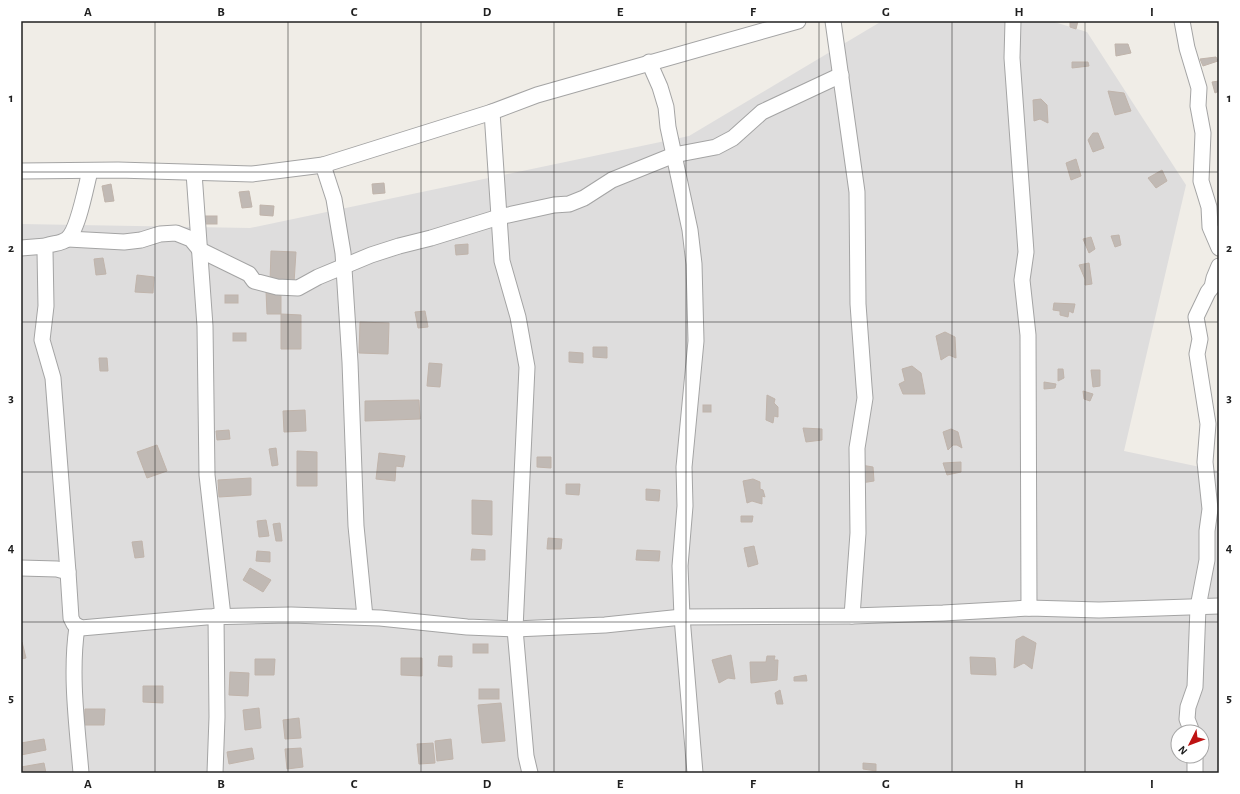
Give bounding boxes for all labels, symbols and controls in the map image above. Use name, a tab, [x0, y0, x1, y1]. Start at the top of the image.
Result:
text: A	[84, 6, 92, 19]
text: B	[217, 6, 225, 19]
text: C	[351, 6, 358, 19]
text: D	[483, 6, 492, 19]
text: E	[617, 6, 624, 19]
text: F	[750, 6, 757, 19]
text: G	[882, 6, 890, 19]
text: H	[1014, 6, 1024, 19]
text: I	[1150, 6, 1154, 19]
text: 1	[9, 92, 13, 105]
text: 1	[1227, 92, 1231, 105]
text: 2	[8, 242, 14, 255]
text: 2	[1226, 242, 1232, 255]
text: 3	[8, 392, 14, 405]
text: 3	[1226, 392, 1232, 405]
text: 4	[8, 542, 15, 555]
text: 4	[1226, 542, 1233, 555]
text: 5	[8, 692, 14, 705]
text: 5	[1226, 692, 1232, 705]
north arrow	[1170, 724, 1210, 764]
text: N	[1176, 744, 1190, 757]
text: A	[84, 778, 92, 791]
text: B	[217, 778, 225, 791]
text: C	[351, 778, 358, 791]
text: D	[483, 778, 492, 791]
text: E	[617, 778, 624, 791]
text: F	[750, 778, 757, 791]
text: G	[882, 778, 890, 791]
text: H	[1014, 778, 1024, 791]
text: I	[1150, 778, 1154, 791]

